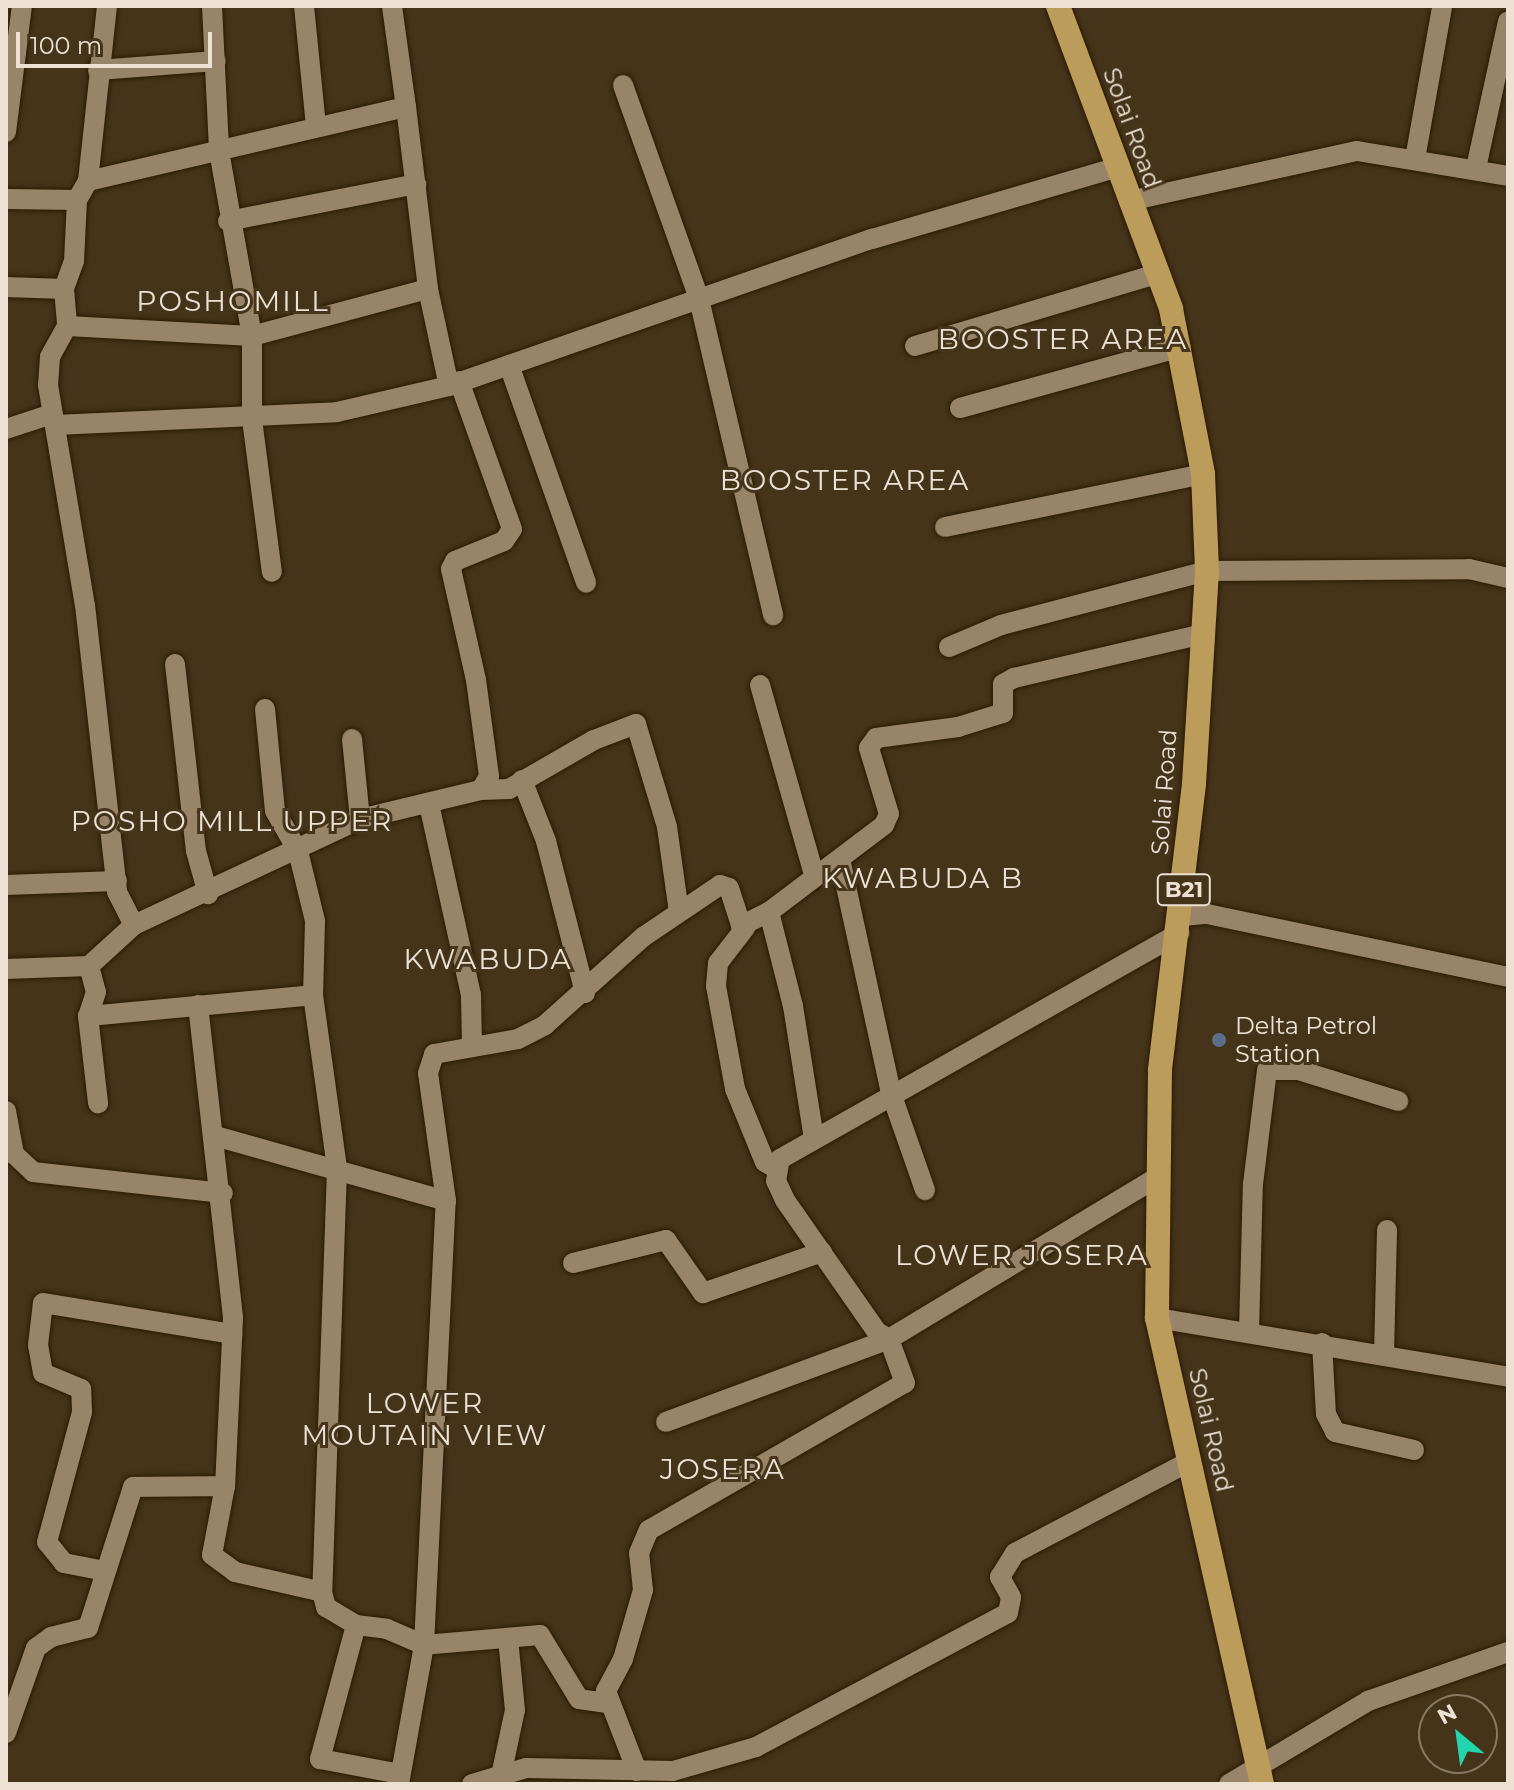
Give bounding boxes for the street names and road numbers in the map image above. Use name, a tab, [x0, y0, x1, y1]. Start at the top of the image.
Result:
street label: Solai Road	[1097, 64, 1167, 192]
street label: Solai Road	[1145, 728, 1183, 856]
road number: B21	[1156, 872, 1212, 908]
street label: Solai Road	[1183, 1365, 1239, 1495]

